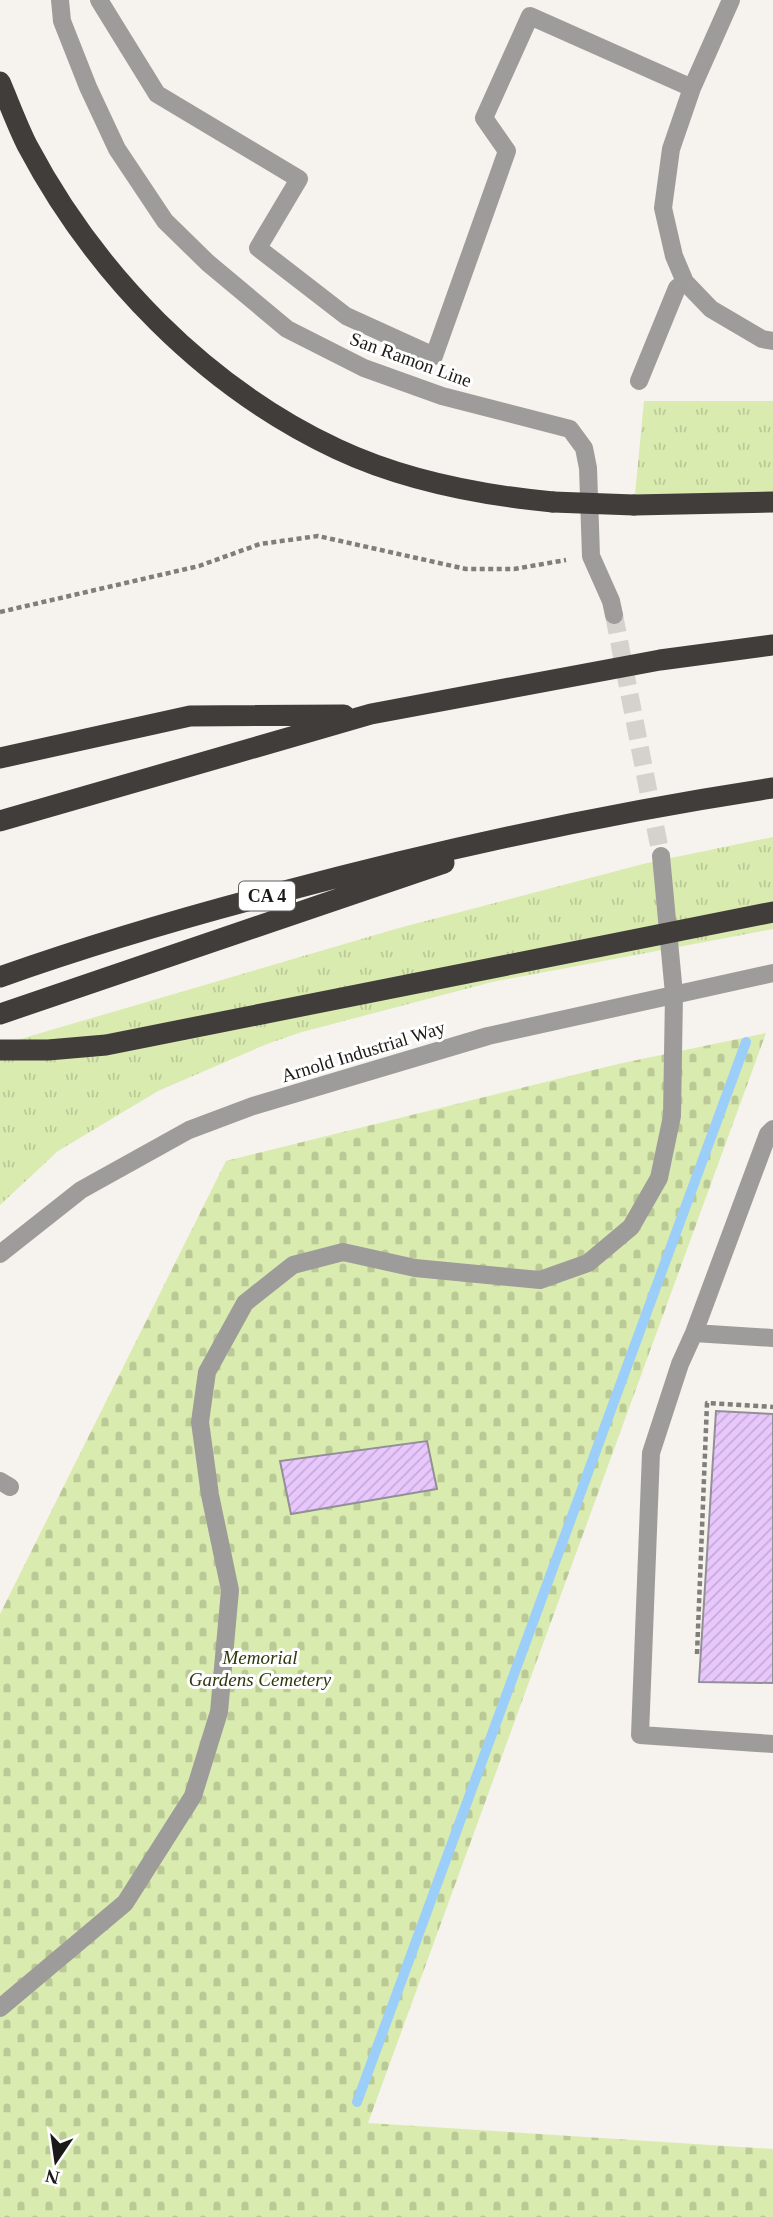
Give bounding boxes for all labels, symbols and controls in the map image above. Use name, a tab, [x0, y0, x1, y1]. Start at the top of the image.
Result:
street label: San Ramon Line	[347, 328, 474, 391]
road number: CA 4	[239, 882, 295, 911]
street label: Arnold Industrial Way	[279, 1016, 448, 1086]
park label: Memorial Gardens Cemetery	[189, 1647, 332, 1690]
north arrow	[21, 2126, 91, 2196]
text: N	[43, 2165, 61, 2189]

